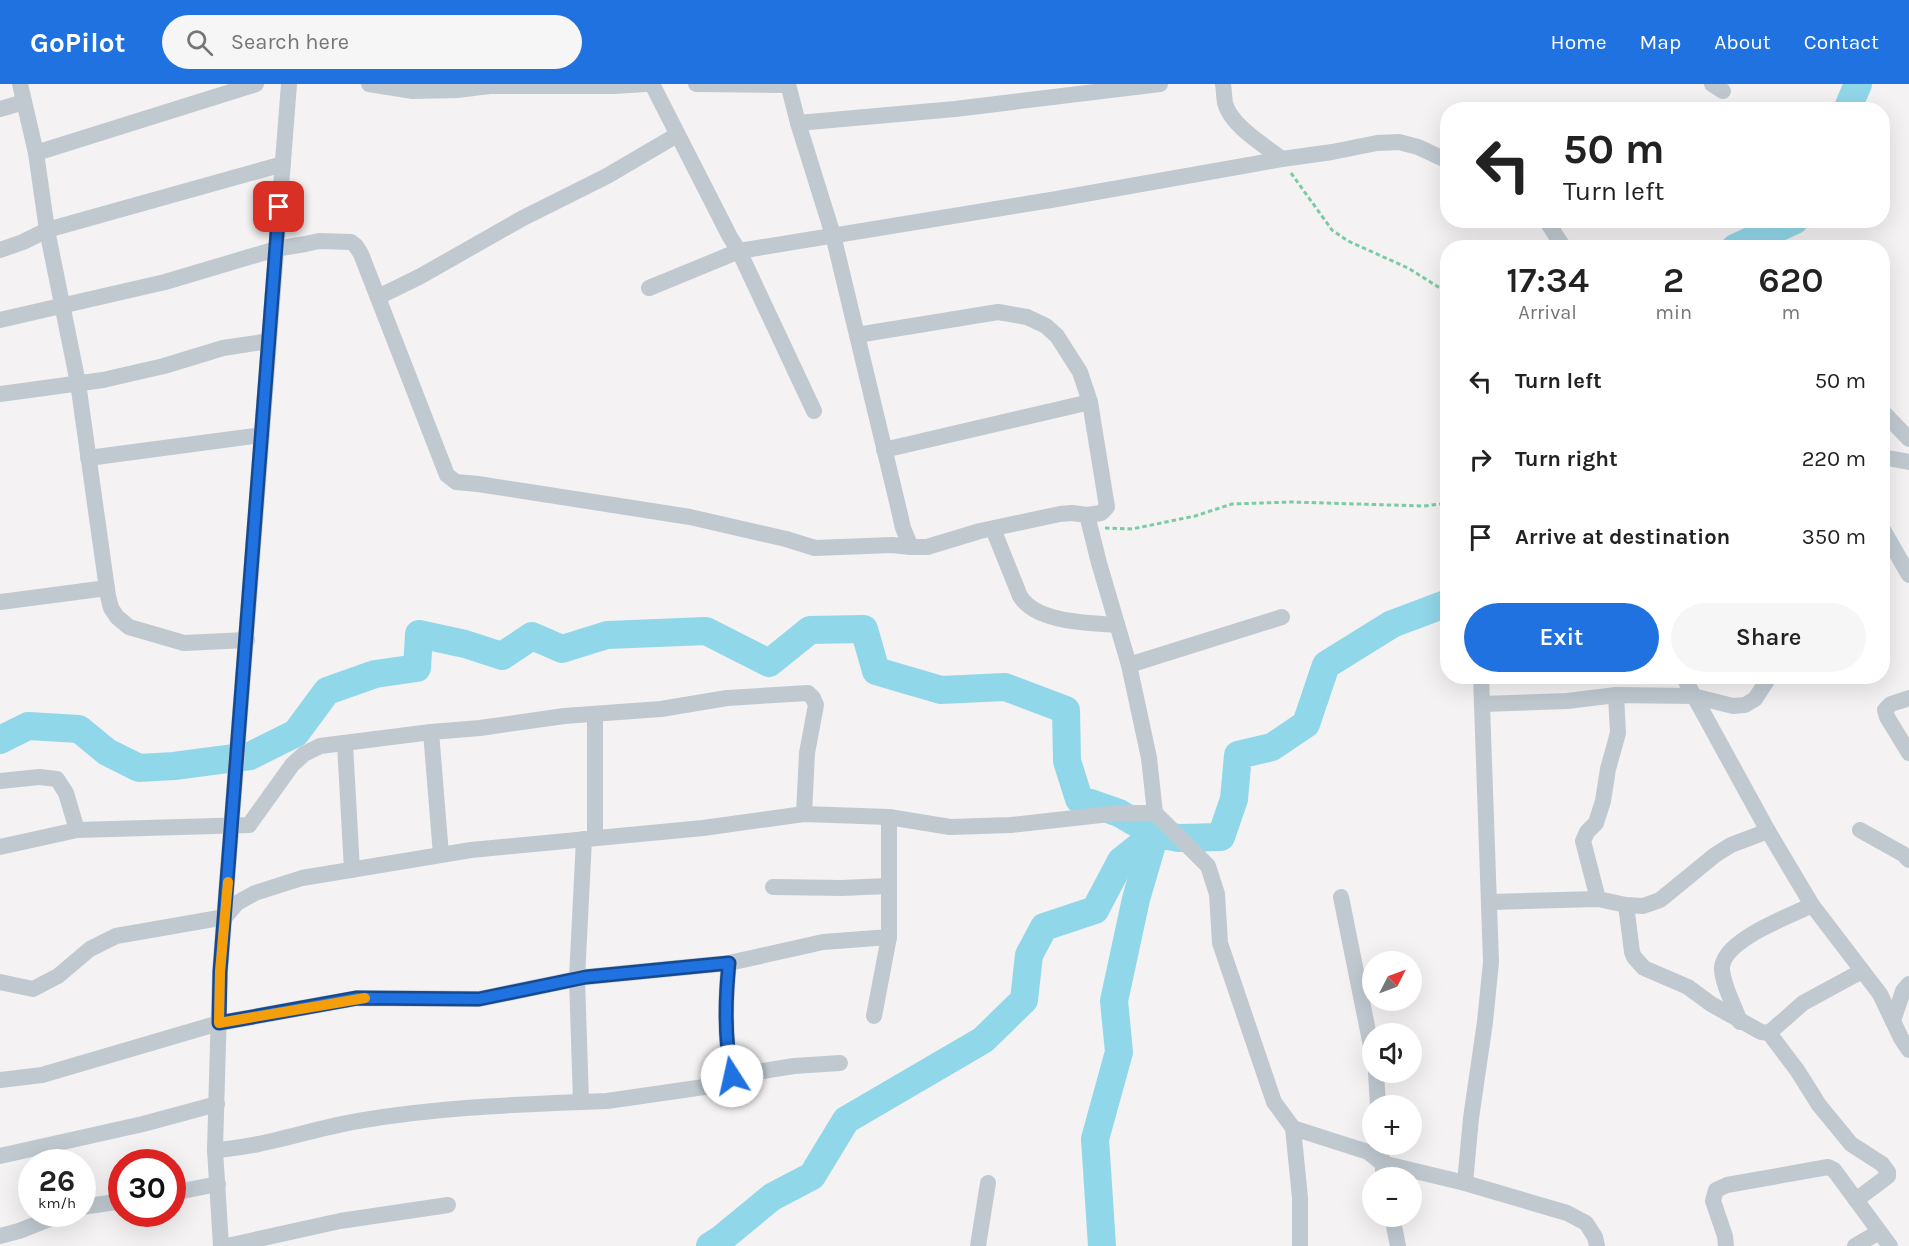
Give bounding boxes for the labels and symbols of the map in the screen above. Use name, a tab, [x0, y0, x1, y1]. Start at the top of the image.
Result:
pin	[253, 181, 304, 232]
north arrow	[1362, 951, 1422, 1011]
position arrow	[700, 1044, 764, 1108]
speed limit sign: 30	[108, 1149, 186, 1227]

